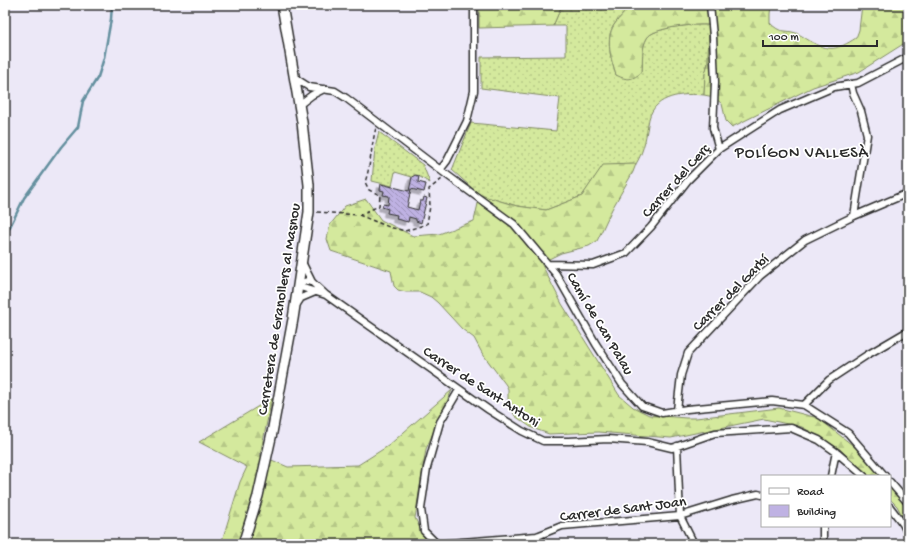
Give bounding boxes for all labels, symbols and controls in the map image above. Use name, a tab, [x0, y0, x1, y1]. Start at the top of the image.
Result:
scale bar	[763, 22, 877, 48]
text: 100 m	[768, 31, 799, 45]
street label: Carrer del Cerç	[639, 140, 715, 222]
district label: POLÍGON VALLESÀ	[734, 144, 870, 164]
street label: Carretera de Granollers al Masnou	[254, 202, 306, 416]
street label: Carrer del Garbí	[689, 251, 774, 336]
street label: Camí de Can Palau	[562, 270, 637, 379]
street label: Carrer de Sant Antoni	[419, 343, 543, 432]
legend	[761, 475, 891, 527]
text: Road	[797, 486, 824, 500]
street label: Carrer de Sant Joan	[559, 493, 687, 527]
text: Building	[796, 506, 836, 520]

